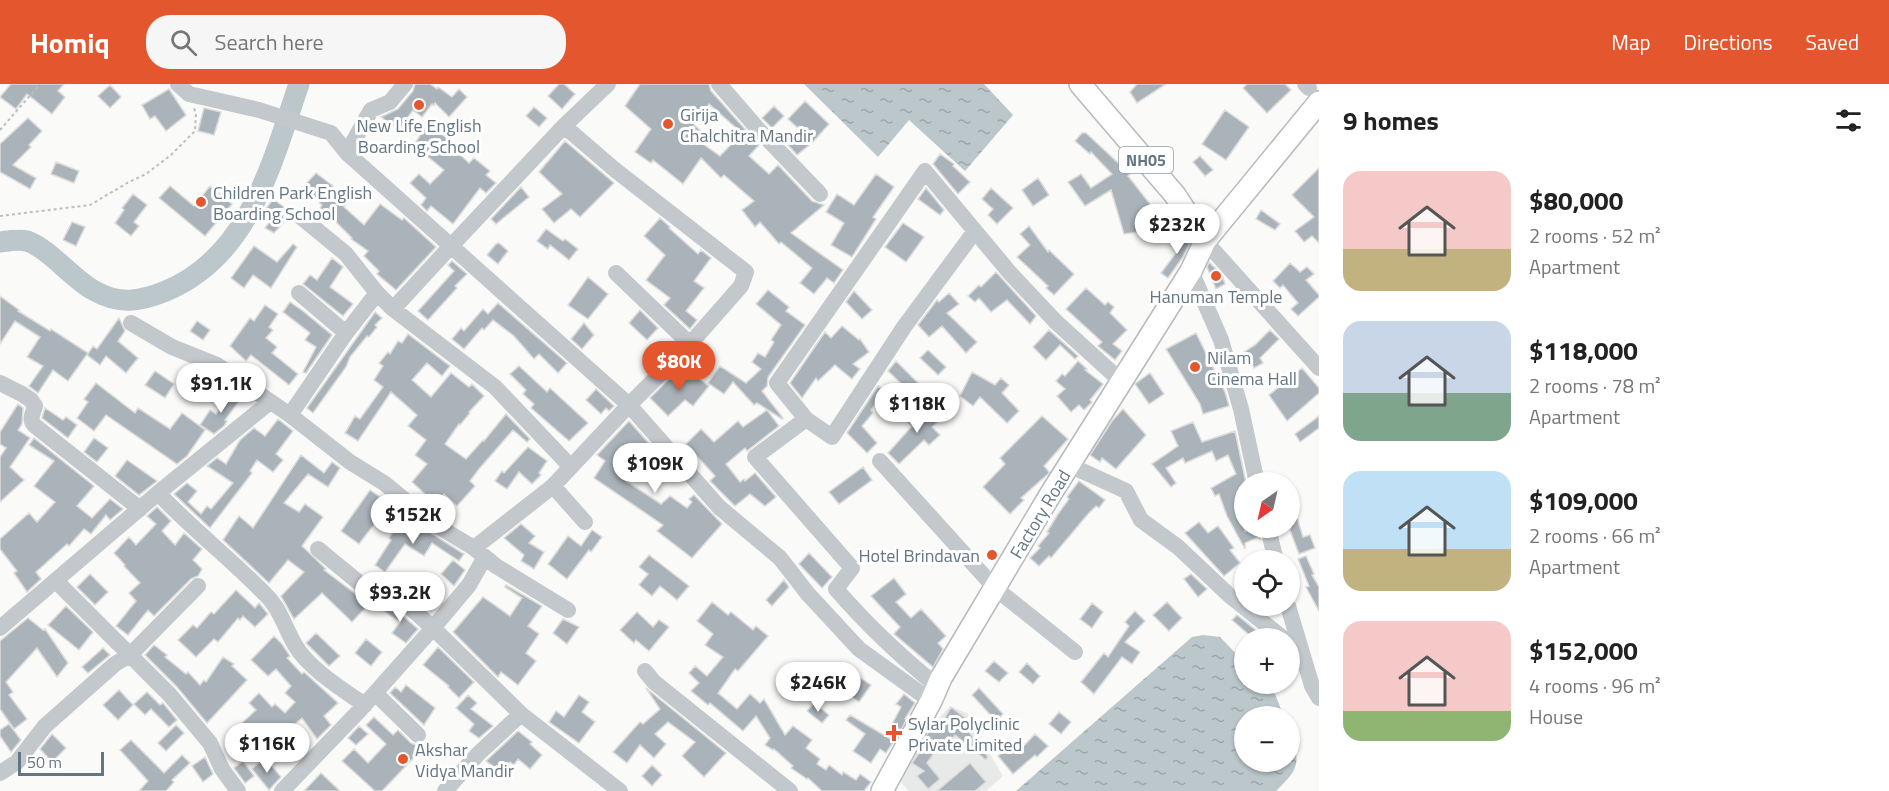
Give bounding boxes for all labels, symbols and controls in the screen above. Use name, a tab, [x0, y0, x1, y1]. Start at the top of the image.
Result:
search box	[146, 15, 566, 69]
text: Homiq	[30, 21, 110, 64]
text: Search here	[215, 25, 324, 59]
icon: search	[167, 26, 200, 59]
text: Map	[1611, 26, 1651, 58]
text: Directions	[1684, 26, 1773, 58]
text: Saved	[1806, 26, 1859, 58]
marker: New Life English Boarding School	[412, 98, 426, 112]
place label: Girija Chalchitra Mandir	[680, 101, 813, 149]
text: 9 homes	[1343, 101, 1439, 140]
icon: filters	[1832, 104, 1865, 137]
place label: New Life English Boarding School	[356, 112, 482, 160]
marker: Girija Chalchitra Mandir	[661, 117, 675, 131]
road number: NH05	[1119, 147, 1173, 173]
place label: Children Park English Boarding School	[213, 179, 372, 227]
text: $80,000	[1529, 181, 1623, 220]
marker: Children Park English Boarding School	[194, 195, 208, 209]
icon: home	[1391, 195, 1463, 267]
pin: $232K	[1135, 204, 1219, 255]
text: $232K	[1149, 208, 1205, 239]
text: 2 rooms · 52 m²	[1529, 220, 1661, 251]
text: Apartment	[1529, 251, 1620, 282]
marker: Hanuman Temple	[1209, 269, 1223, 283]
place label: Hanuman Temple	[1150, 283, 1282, 310]
text: $118,000	[1529, 331, 1638, 370]
pin: $80K	[643, 341, 715, 392]
place label: Nilam Cinema Hall	[1207, 344, 1297, 392]
text: $80K	[656, 345, 702, 376]
icon: home	[1391, 345, 1463, 417]
marker: Nilam Cinema Hall	[1188, 360, 1202, 374]
pin: $91.1K	[172, 363, 270, 414]
text: $91.1K	[190, 367, 252, 398]
text: 2 rooms · 78 m²	[1529, 370, 1661, 401]
pin: $118K	[875, 383, 959, 434]
text: $118K	[889, 387, 945, 418]
text: Apartment	[1529, 401, 1620, 432]
pin: $109K	[613, 443, 697, 494]
text: $109K	[627, 447, 683, 478]
street label: Factory Road	[1003, 464, 1077, 564]
north arrow	[1234, 472, 1300, 538]
map controls	[1234, 472, 1300, 772]
text: $109,000	[1529, 481, 1638, 520]
pin: $152K	[371, 494, 455, 545]
icon: home	[1391, 495, 1463, 567]
text: $152K	[385, 498, 441, 529]
text: 2 rooms · 66 m²	[1529, 520, 1661, 551]
place label: Hotel Brindavan	[858, 542, 980, 569]
marker: Hotel Brindavan	[985, 548, 999, 562]
button: locate	[1234, 550, 1300, 616]
text: Apartment	[1529, 551, 1620, 582]
pin: $93.2K	[351, 572, 449, 623]
text: $93.2K	[369, 576, 431, 607]
button: +	[1234, 628, 1300, 694]
text: $152,000	[1529, 631, 1638, 670]
icon: home	[1391, 645, 1463, 717]
pin: $246K	[776, 662, 860, 713]
text: $246K	[790, 666, 846, 697]
text: 4 rooms · 96 m²	[1529, 670, 1661, 701]
text: House	[1529, 701, 1583, 732]
button: −	[1234, 706, 1300, 772]
place label: Sylar Polyclinic Private Limited	[908, 710, 1022, 758]
pin: $116K	[225, 723, 309, 774]
marker: Sylar Polyclinic Private Limited	[885, 724, 903, 742]
text: $116K	[239, 727, 295, 758]
place label: Akshar Vidya Mandir	[415, 736, 514, 784]
scale bar	[18, 749, 104, 776]
text: 50 m	[27, 750, 62, 774]
marker: Akshar Vidya Mandir	[396, 752, 410, 766]

